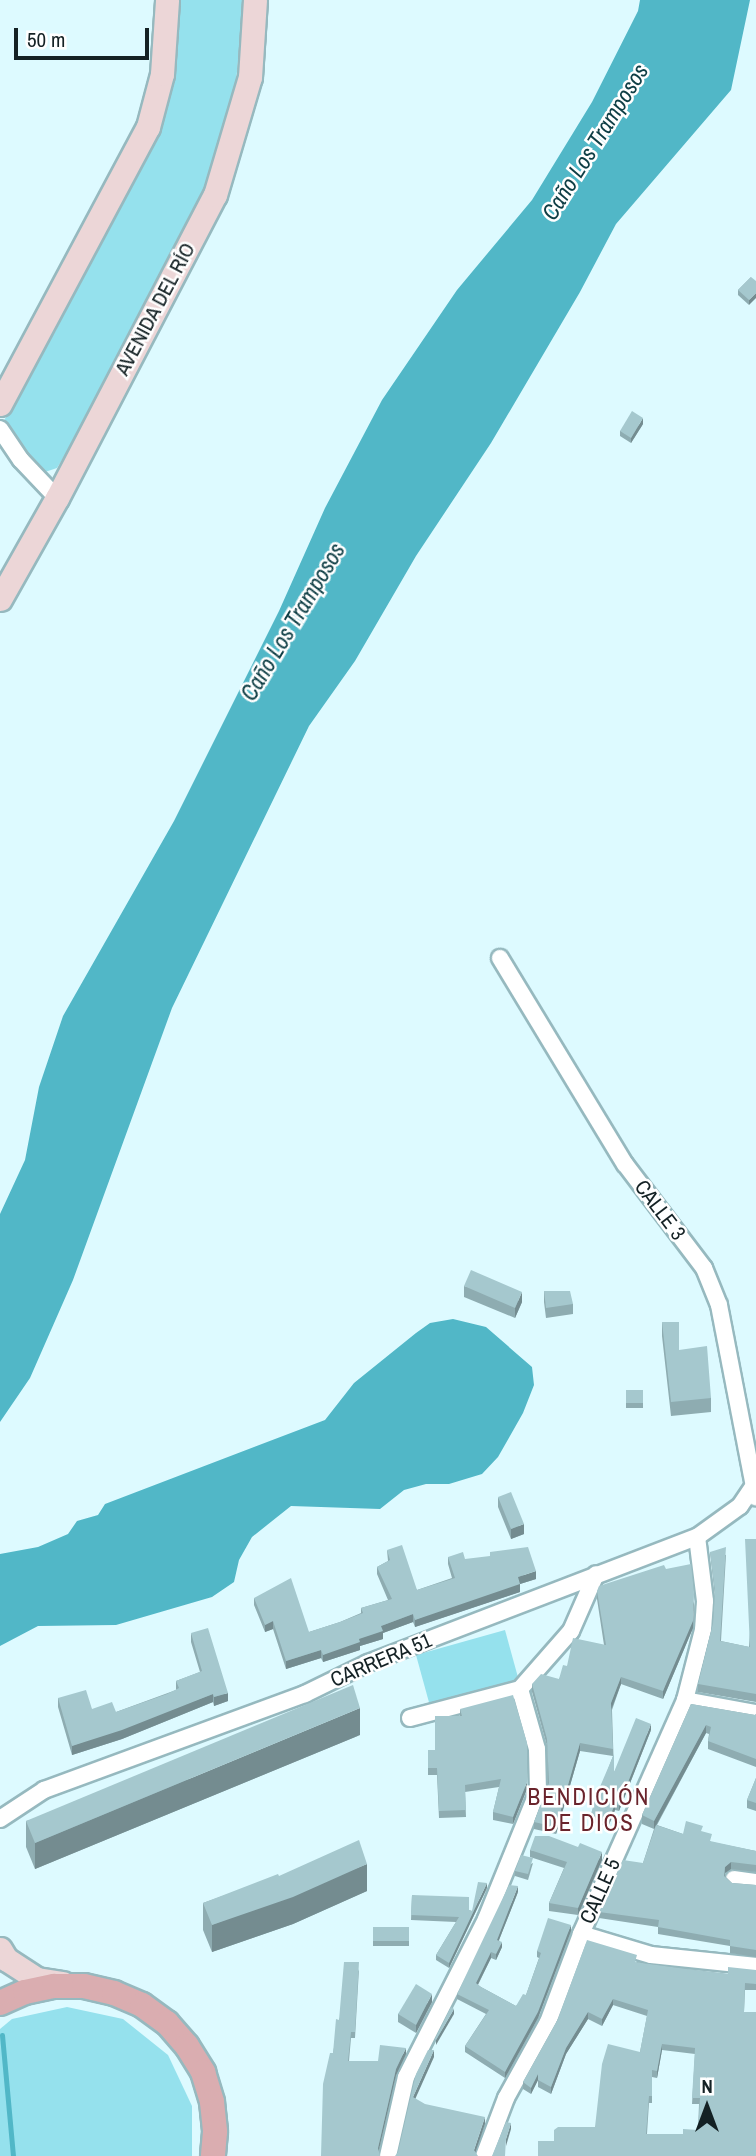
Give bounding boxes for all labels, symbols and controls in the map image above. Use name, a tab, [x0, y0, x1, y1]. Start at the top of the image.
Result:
scale bar	[18, 14, 152, 58]
text: 50 m	[27, 25, 65, 54]
water label: Caño Los Tramposos	[536, 59, 654, 225]
street label: AVENIDA DEL RÍO	[109, 238, 201, 380]
water label: Caño Los Tramposos	[235, 538, 351, 706]
street label: CALLE 3	[629, 1175, 691, 1245]
street label: CARRERA 51	[326, 1627, 436, 1693]
district label: BENDICIÓN DE DIOS	[529, 1783, 649, 1837]
street label: CALLE 5	[574, 1854, 626, 1928]
north arrow	[672, 2072, 742, 2142]
text: N	[701, 2073, 713, 2099]

